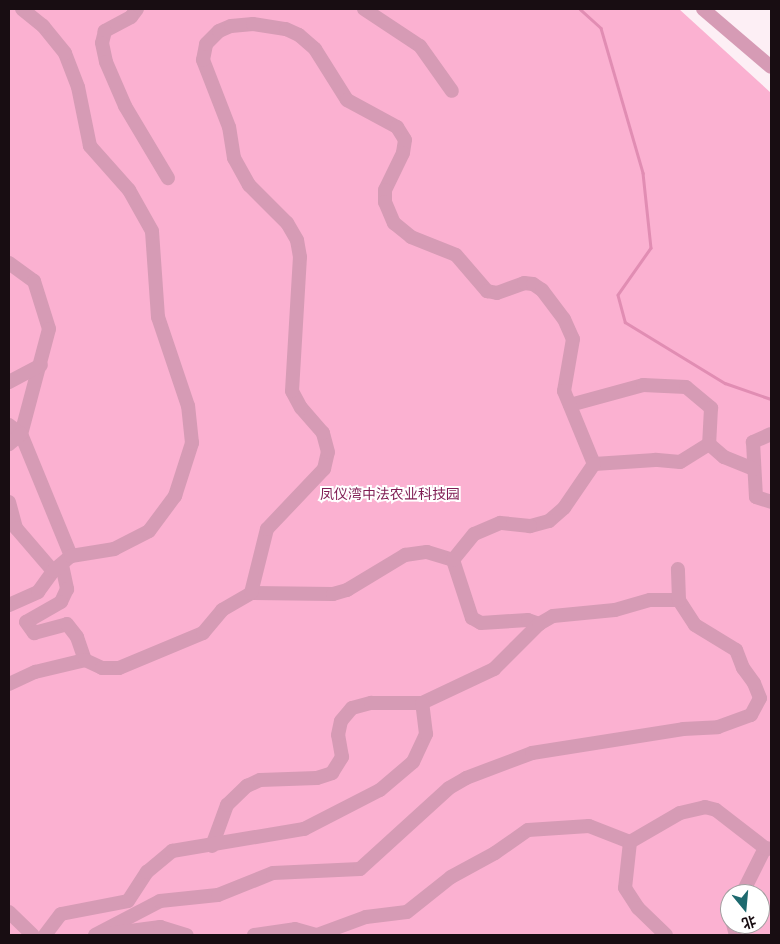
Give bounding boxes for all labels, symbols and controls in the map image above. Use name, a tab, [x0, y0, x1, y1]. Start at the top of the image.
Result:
park label: 凤仪湾中法农业科技园	[320, 486, 460, 502]
north arrow	[720, 884, 770, 934]
text: 北	[740, 912, 758, 933]

